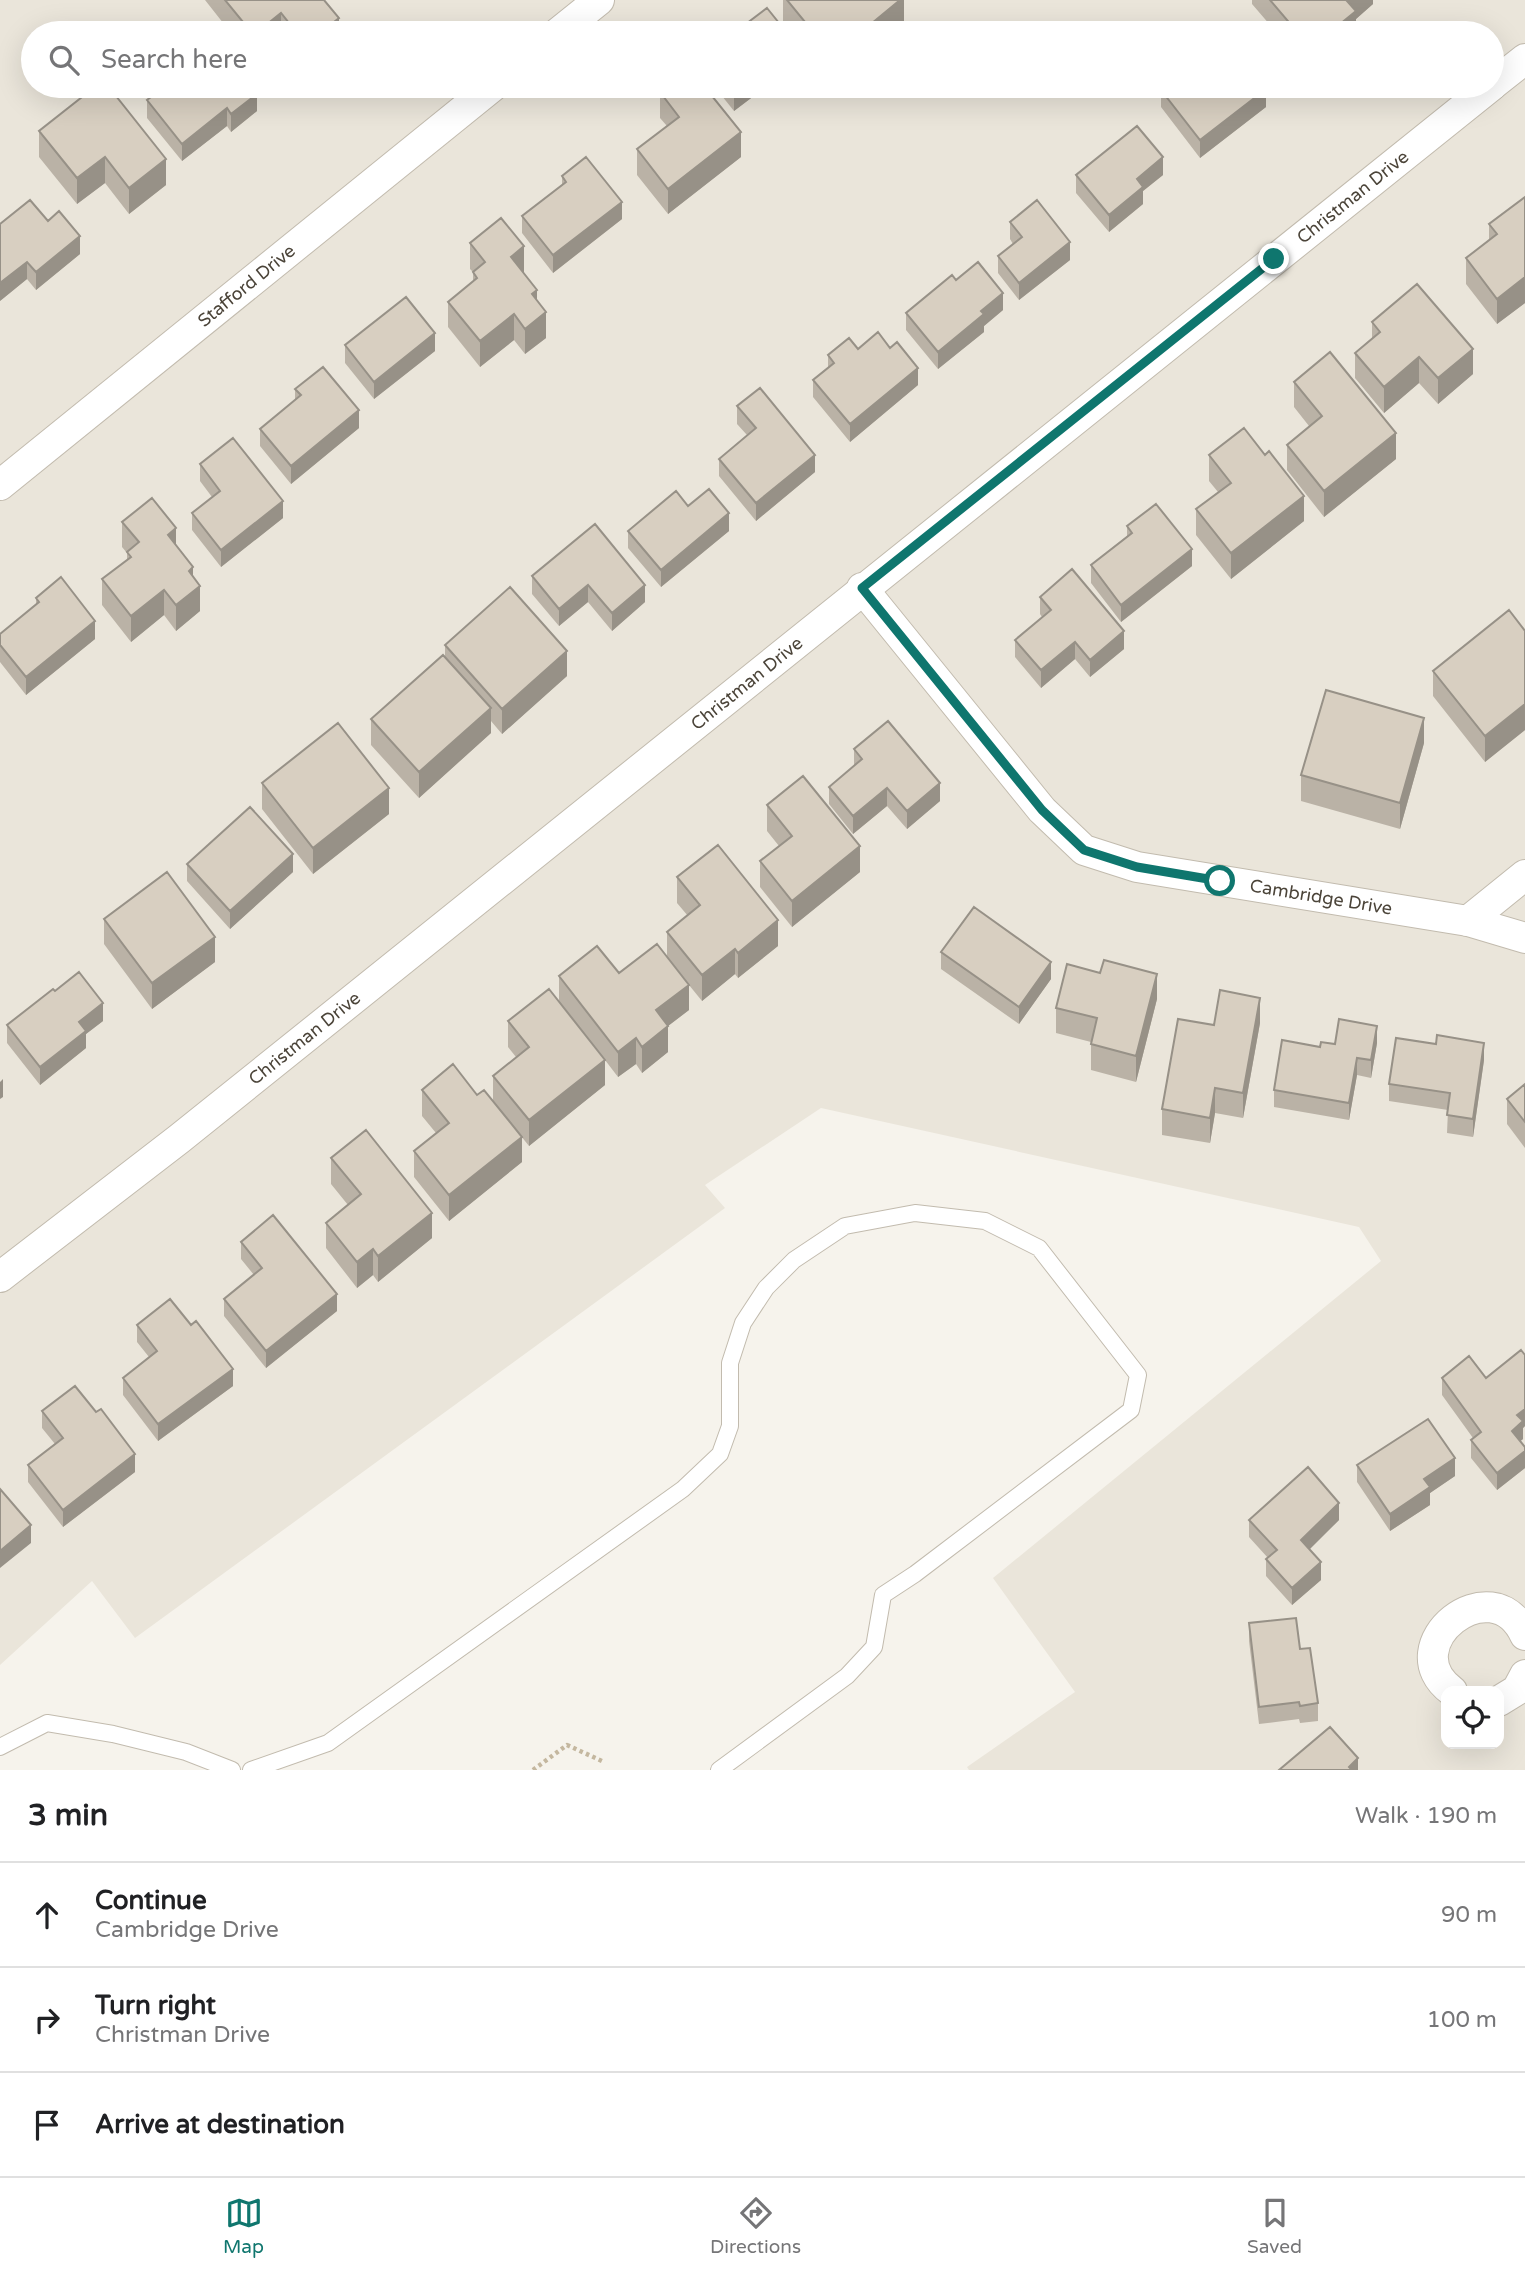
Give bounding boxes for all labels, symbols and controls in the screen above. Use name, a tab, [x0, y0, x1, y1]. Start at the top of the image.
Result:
search box	[21, 21, 1504, 98]
icon: search	[45, 41, 83, 79]
text: Search here	[101, 44, 247, 75]
street label: Christman Drive	[1292, 146, 1413, 248]
street label: Stafford Drive	[193, 240, 300, 332]
route end	[1258, 243, 1289, 274]
street label: Christman Drive	[686, 632, 807, 735]
route start	[1204, 865, 1235, 896]
street label: Cambridge Drive	[1248, 875, 1394, 919]
street label: Christman Drive	[244, 987, 365, 1090]
map controls	[1441, 1686, 1504, 1749]
button: locate	[1441, 1686, 1504, 1749]
text: 3 min	[28, 1797, 108, 1834]
text: Walk · 190 m	[1355, 1802, 1497, 1830]
text: Continue	[95, 1885, 207, 1916]
icon: ahead	[28, 1896, 66, 1934]
text: 90 m	[1441, 1901, 1497, 1929]
text: Cambridge Drive	[95, 1916, 279, 1944]
text: Turn right	[95, 1990, 216, 2021]
icon: right	[28, 2001, 66, 2039]
text: 100 m	[1427, 2006, 1497, 2034]
text: Christman Drive	[95, 2021, 270, 2049]
icon: arrive	[28, 2106, 66, 2144]
text: Arrive at destination	[95, 2109, 345, 2140]
tab: Map	[223, 2194, 264, 2258]
tab: Directions	[710, 2194, 801, 2258]
tab: Saved	[1247, 2194, 1302, 2258]

